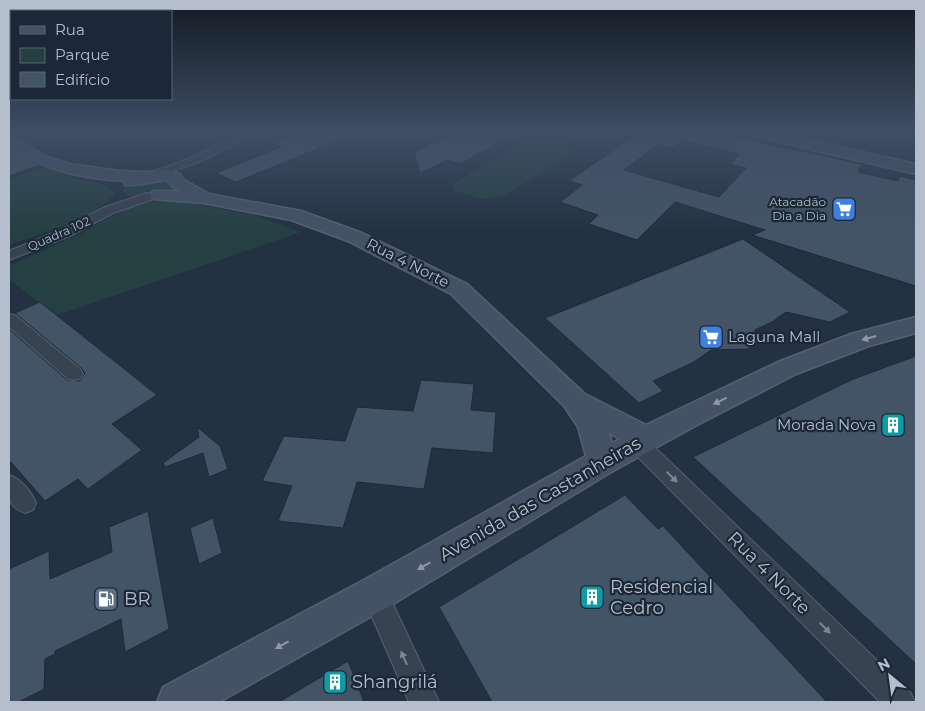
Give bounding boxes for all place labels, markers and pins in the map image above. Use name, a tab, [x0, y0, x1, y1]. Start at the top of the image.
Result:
place label: Atacadão Dia a Dia	[769, 194, 826, 223]
supermarket icon: Atacadão Dia a Dia	[831, 196, 857, 222]
supermarket icon: Laguna Mall	[698, 324, 724, 350]
place label: Laguna Mall	[728, 327, 820, 346]
building icon: Morada Nova	[880, 412, 906, 438]
place label: Morada Nova	[777, 415, 876, 434]
place label: Residencial Cedro	[610, 576, 713, 619]
building icon: Residencial Cedro	[579, 584, 605, 610]
fuel station icon: BR	[93, 586, 119, 612]
place label: BR	[124, 588, 151, 610]
building icon: Shangrilá	[322, 669, 348, 695]
place label: Shangrilá	[352, 671, 438, 693]

